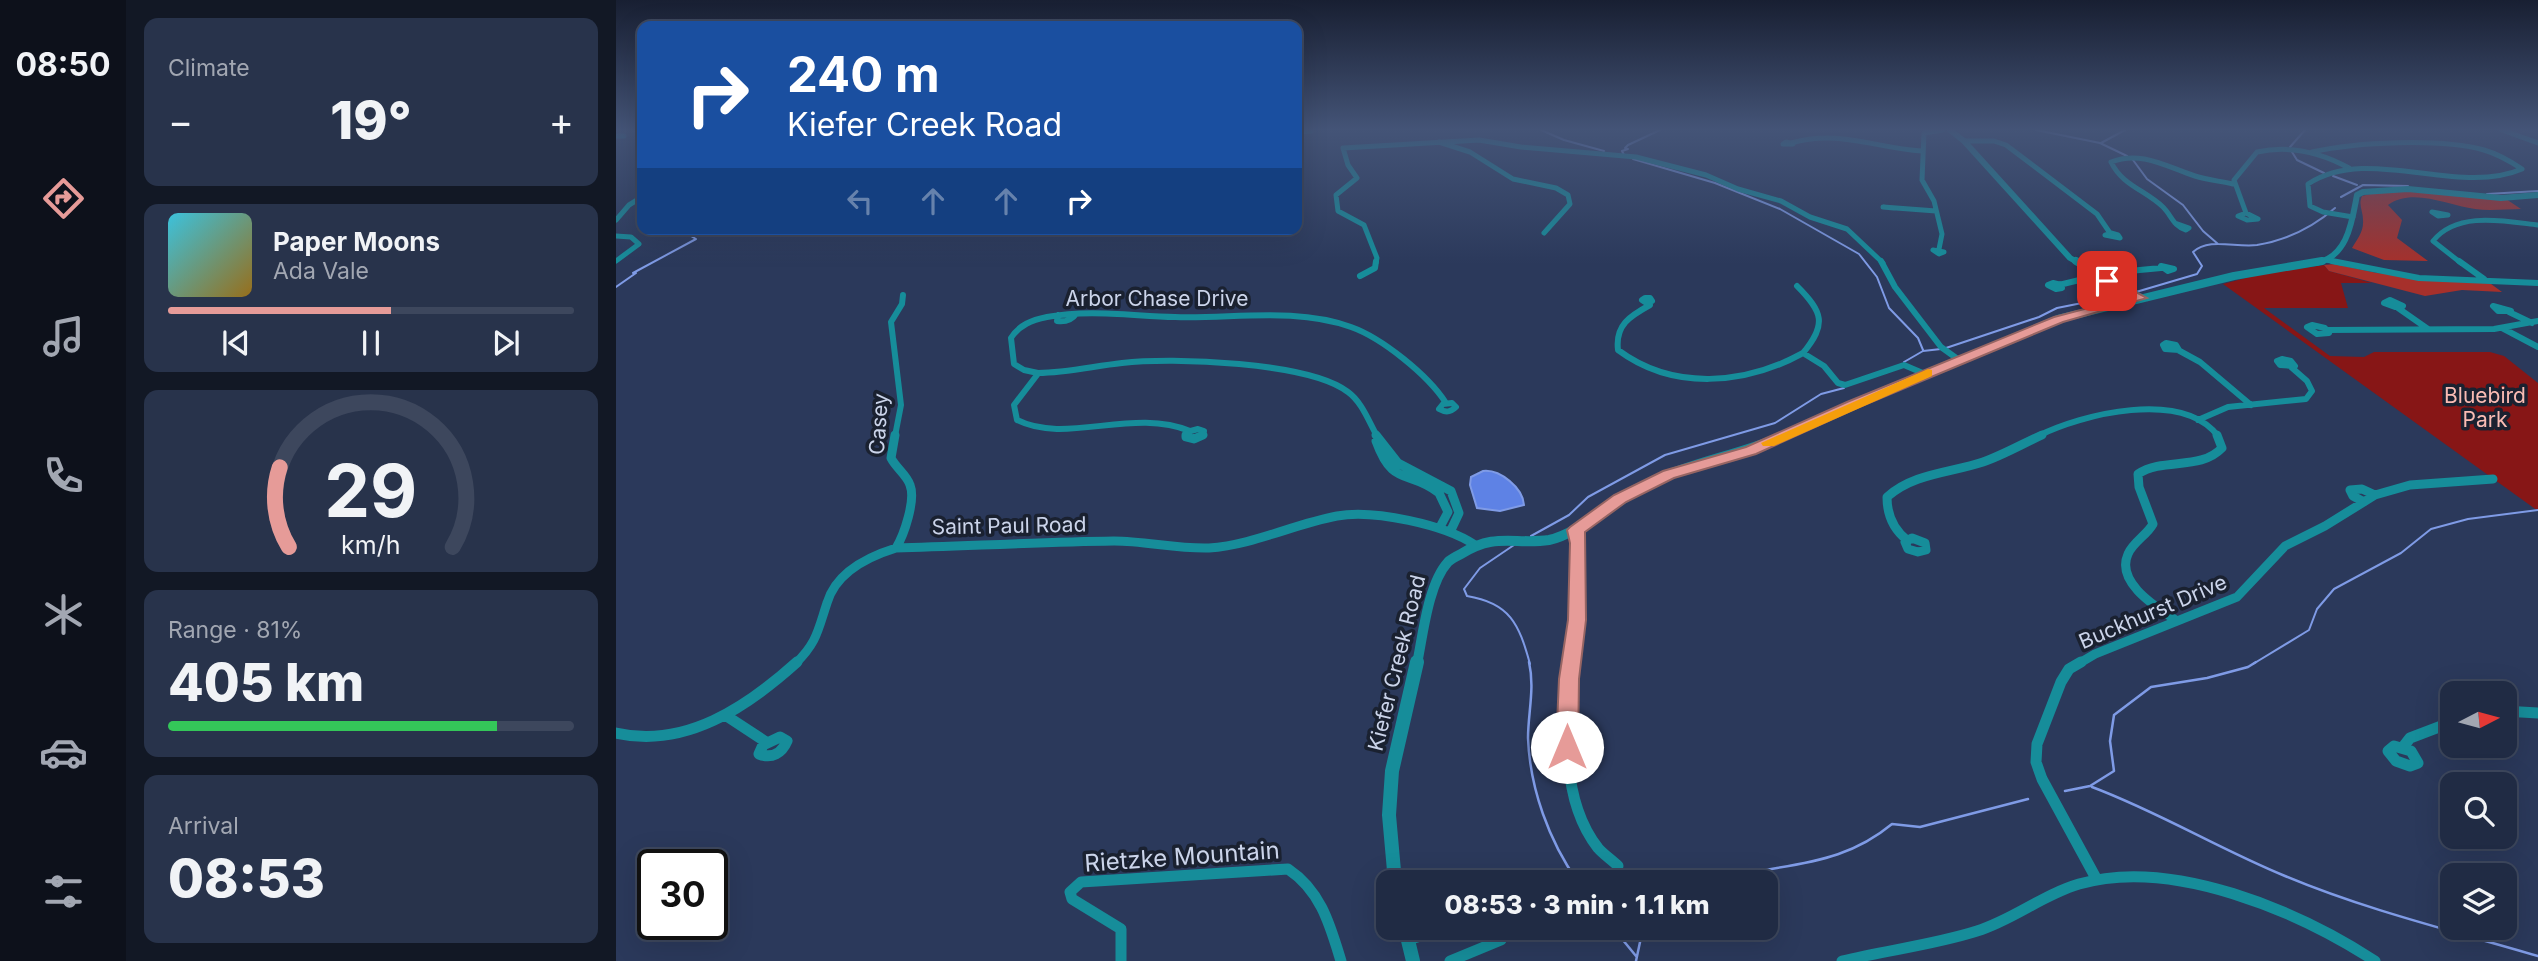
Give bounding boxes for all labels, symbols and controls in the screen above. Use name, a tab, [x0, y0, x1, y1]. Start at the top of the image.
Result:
text: 08:50	[15, 45, 111, 84]
text: 240 m	[787, 45, 940, 104]
icon: right	[672, 49, 763, 140]
text: Climate	[168, 54, 250, 82]
text: 19°	[330, 89, 412, 152]
text: −	[168, 98, 193, 144]
text: +	[549, 98, 574, 144]
text: Kiefer Creek Road	[787, 105, 1062, 144]
icon: directions	[39, 174, 88, 223]
icon: left	[841, 182, 879, 220]
icon: ahead	[914, 182, 952, 220]
icon: ahead	[987, 182, 1025, 220]
icon: right	[1060, 182, 1098, 220]
text: Paper Moons	[273, 226, 440, 257]
pin	[2077, 251, 2137, 311]
text: Ada Vale	[273, 257, 369, 285]
icon: arrive	[2088, 262, 2126, 300]
street label: Arbor Chase Drive	[1066, 286, 1248, 311]
icon: music	[39, 312, 88, 361]
icon: previous	[217, 324, 255, 362]
icon: pause	[352, 324, 390, 362]
icon: next	[487, 324, 525, 362]
park label: Bluebird Park	[2444, 383, 2526, 432]
street label: Casey	[864, 392, 893, 456]
text: 29	[324, 446, 418, 535]
icon: phone	[39, 451, 88, 500]
street label: Saint Paul Road	[931, 512, 1087, 539]
text: km/h	[341, 529, 401, 559]
street label: Buckhurst Drive	[2075, 569, 2231, 654]
street label: Kiefer Creek Road	[1363, 572, 1430, 753]
icon: climate	[39, 590, 88, 639]
text: Range · 81%	[168, 616, 302, 644]
text: 405 km	[168, 651, 364, 714]
north arrow	[2440, 681, 2516, 758]
map controls	[2440, 681, 2517, 940]
position arrow	[1530, 710, 1604, 784]
icon: car	[39, 728, 88, 777]
button: search	[2440, 772, 2517, 849]
text: Arrival	[168, 812, 239, 840]
street label: Rietzke Mountain	[1083, 835, 1281, 878]
text: 08:53	[168, 847, 325, 910]
speed limit sign: 30	[637, 849, 728, 940]
button: layers	[2440, 863, 2517, 940]
icon: filters	[39, 867, 88, 916]
text: 08:53 · 3 min · 1.1 km	[1444, 889, 1710, 920]

